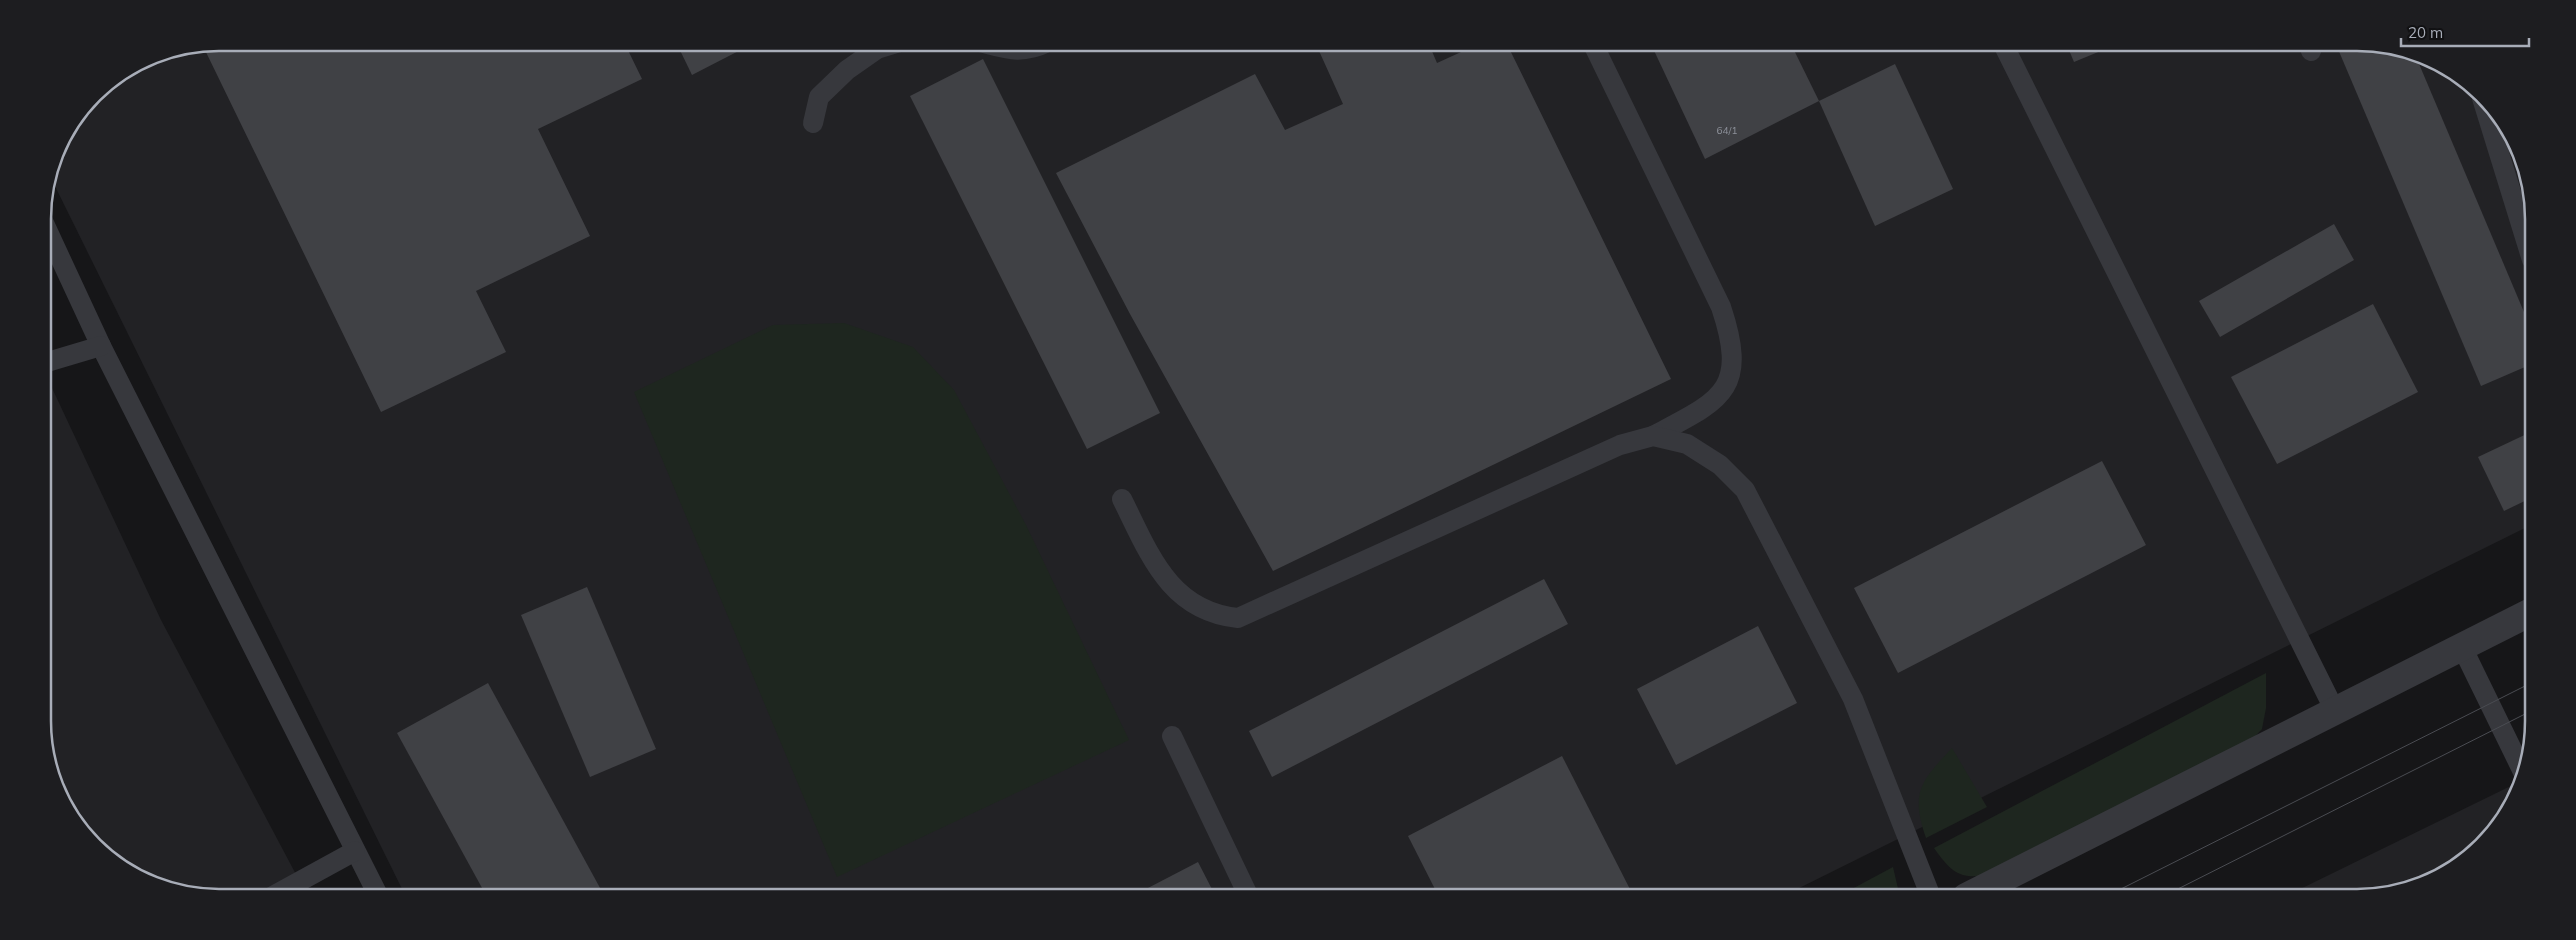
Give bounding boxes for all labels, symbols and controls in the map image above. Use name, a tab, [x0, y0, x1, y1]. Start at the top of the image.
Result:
scale bar	[2401, 15, 2528, 47]
text: 20 m	[2408, 23, 2443, 42]
house number: 64/1	[1717, 124, 1737, 137]

